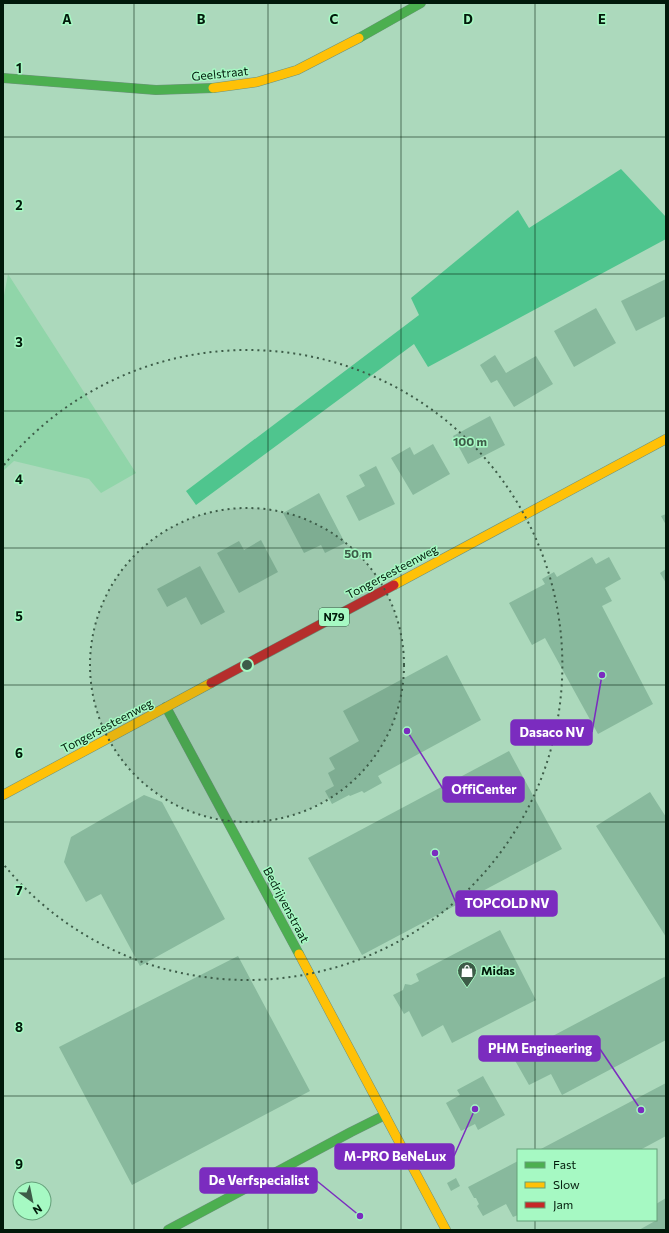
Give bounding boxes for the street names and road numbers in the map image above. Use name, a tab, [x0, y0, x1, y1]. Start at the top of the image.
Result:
street label: Geelstraat	[191, 63, 249, 83]
street label: Tongersesteenweg	[343, 541, 440, 601]
road number: N79	[319, 608, 349, 626]
street label: Tongersesteenweg	[58, 695, 155, 755]
street label: Bedrijvenstraat	[261, 864, 313, 945]

